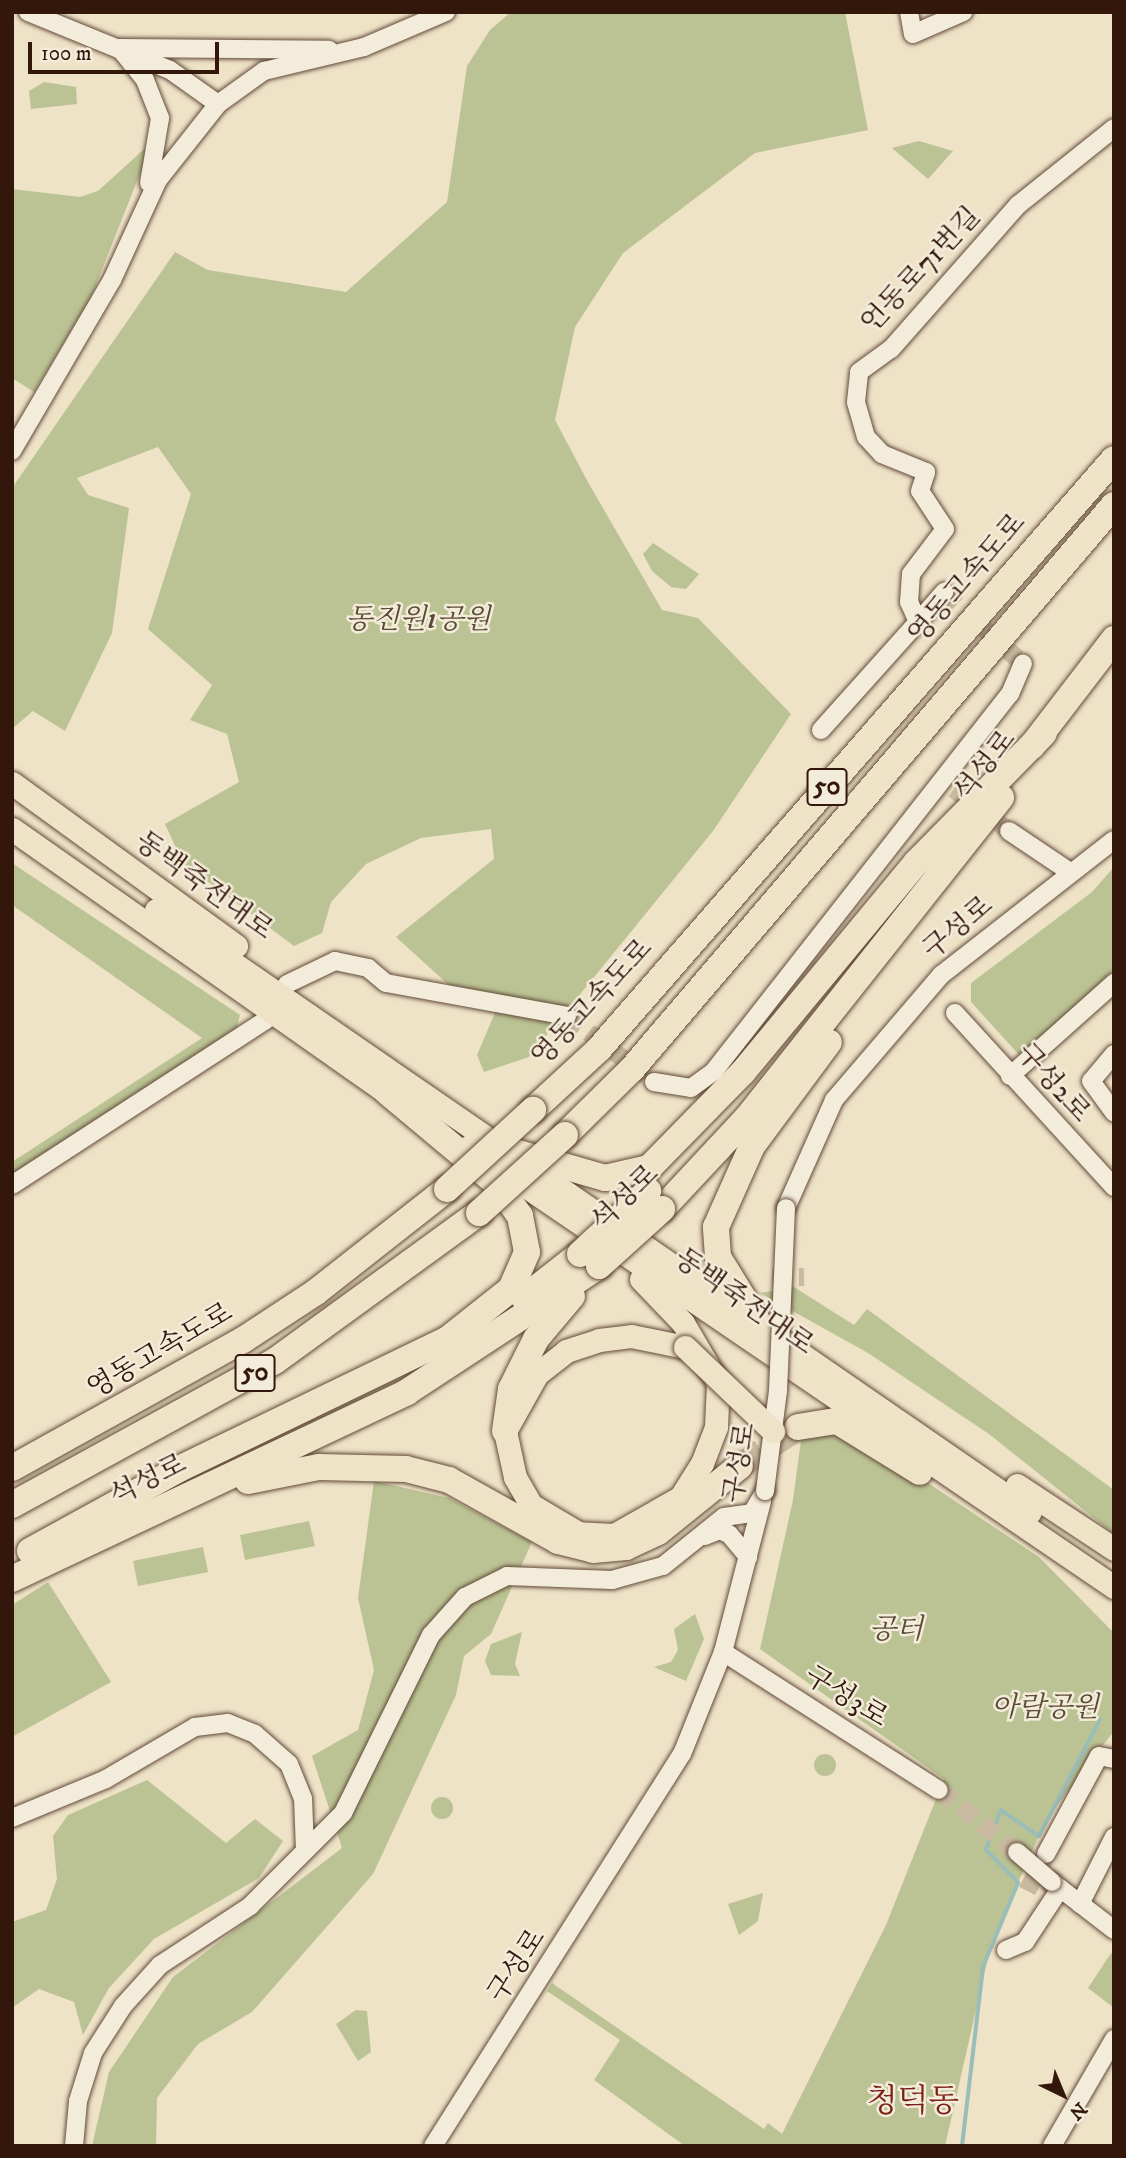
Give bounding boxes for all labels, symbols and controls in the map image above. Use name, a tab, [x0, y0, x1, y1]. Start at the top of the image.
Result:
scale bar	[32, 28, 222, 72]
text: 100 m	[41, 41, 92, 67]
street label: 언동로71번길	[854, 200, 988, 340]
street label: 영동고속도로	[901, 507, 1033, 651]
park label: 동진원1공원	[345, 603, 491, 637]
street label: 석성로	[947, 724, 1023, 808]
road number: 50	[806, 764, 848, 810]
street label: 동백죽전대로	[128, 825, 280, 947]
street label: 구성로	[916, 889, 1000, 967]
street label: 영동고속도로	[524, 932, 660, 1074]
street label: 구성2로	[1009, 1036, 1097, 1130]
street label: 석성로	[584, 1158, 666, 1238]
street label: 동백죽전대로	[668, 1242, 820, 1362]
street label: 영동고속도로	[81, 1296, 239, 1406]
road number: 50	[234, 1350, 276, 1396]
street label: 구성로	[717, 1420, 763, 1506]
street label: 석성로	[104, 1447, 192, 1513]
park label: 공터	[869, 1613, 923, 1647]
street label: 구성3로	[798, 1659, 894, 1735]
park label: 아람공원	[991, 1691, 1099, 1725]
street label: 구성로	[481, 1923, 553, 2009]
north arrow	[1028, 2060, 1098, 2130]
district label: 청덕동	[867, 2083, 959, 2121]
text: N	[1064, 2097, 1091, 2124]

